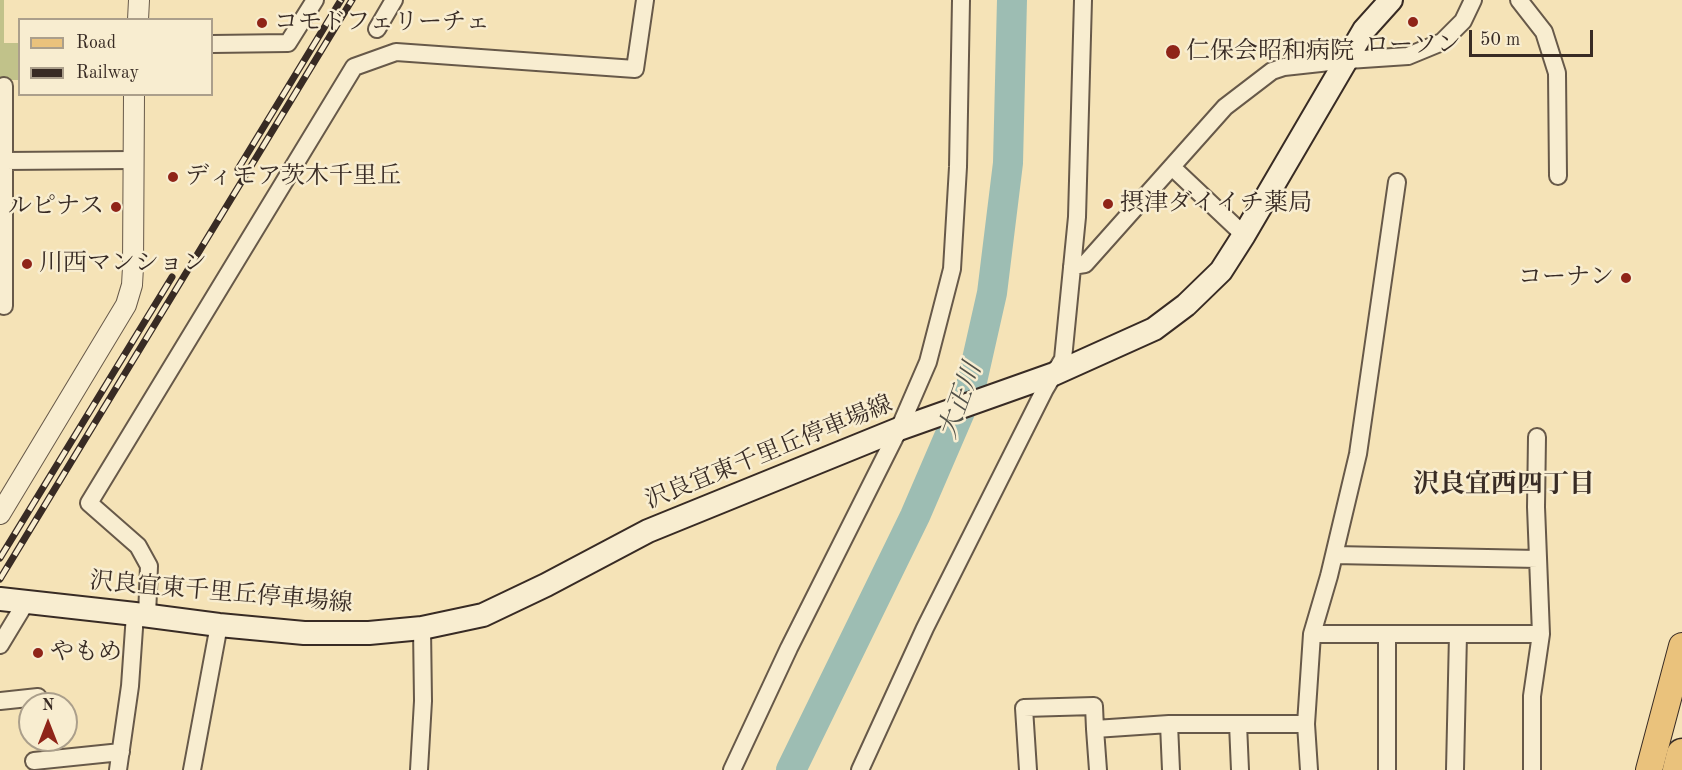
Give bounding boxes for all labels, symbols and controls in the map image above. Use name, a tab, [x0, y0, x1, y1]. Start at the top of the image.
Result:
place label: コモドフェリーチェ	[274, 9, 490, 37]
marker: ローソン	[1406, 15, 1420, 29]
marker: コモドフェリーチェ	[255, 16, 269, 30]
legend	[18, 18, 213, 96]
scale bar	[1472, 18, 1596, 56]
text: 50 m	[1480, 31, 1520, 49]
place label: ローソン	[1365, 32, 1461, 60]
text: Road	[76, 34, 116, 52]
place label: 仁保会昭和病院	[1186, 38, 1354, 66]
marker: 仁保会昭和病院	[1164, 43, 1182, 61]
text: Railway	[76, 64, 139, 82]
place label: ディモア茨木千里丘	[185, 163, 401, 191]
marker: ディモア茨木千里丘	[166, 170, 180, 184]
place label: 摂津ダイイチ薬局	[1120, 190, 1312, 218]
place label: ルピナス	[8, 193, 104, 221]
marker: 摂津ダイイチ薬局	[1101, 197, 1115, 211]
marker: ルピナス	[109, 200, 123, 214]
place label: 川西マンション	[39, 250, 207, 278]
marker: 川西マンション	[20, 257, 34, 271]
place label: コーナン	[1518, 264, 1614, 292]
marker: コーナン	[1619, 271, 1633, 285]
water label: 大正川	[933, 359, 989, 443]
street label: 沢良宜東千里丘停車場線	[641, 390, 897, 516]
district label: 沢良宜西四丁目	[1413, 469, 1595, 501]
street label: 沢良宜東千里丘停車場線	[88, 567, 354, 619]
place label: やもめ	[50, 639, 122, 667]
marker: やもめ	[31, 646, 45, 660]
north arrow	[18, 692, 78, 752]
text: N	[42, 698, 54, 714]

